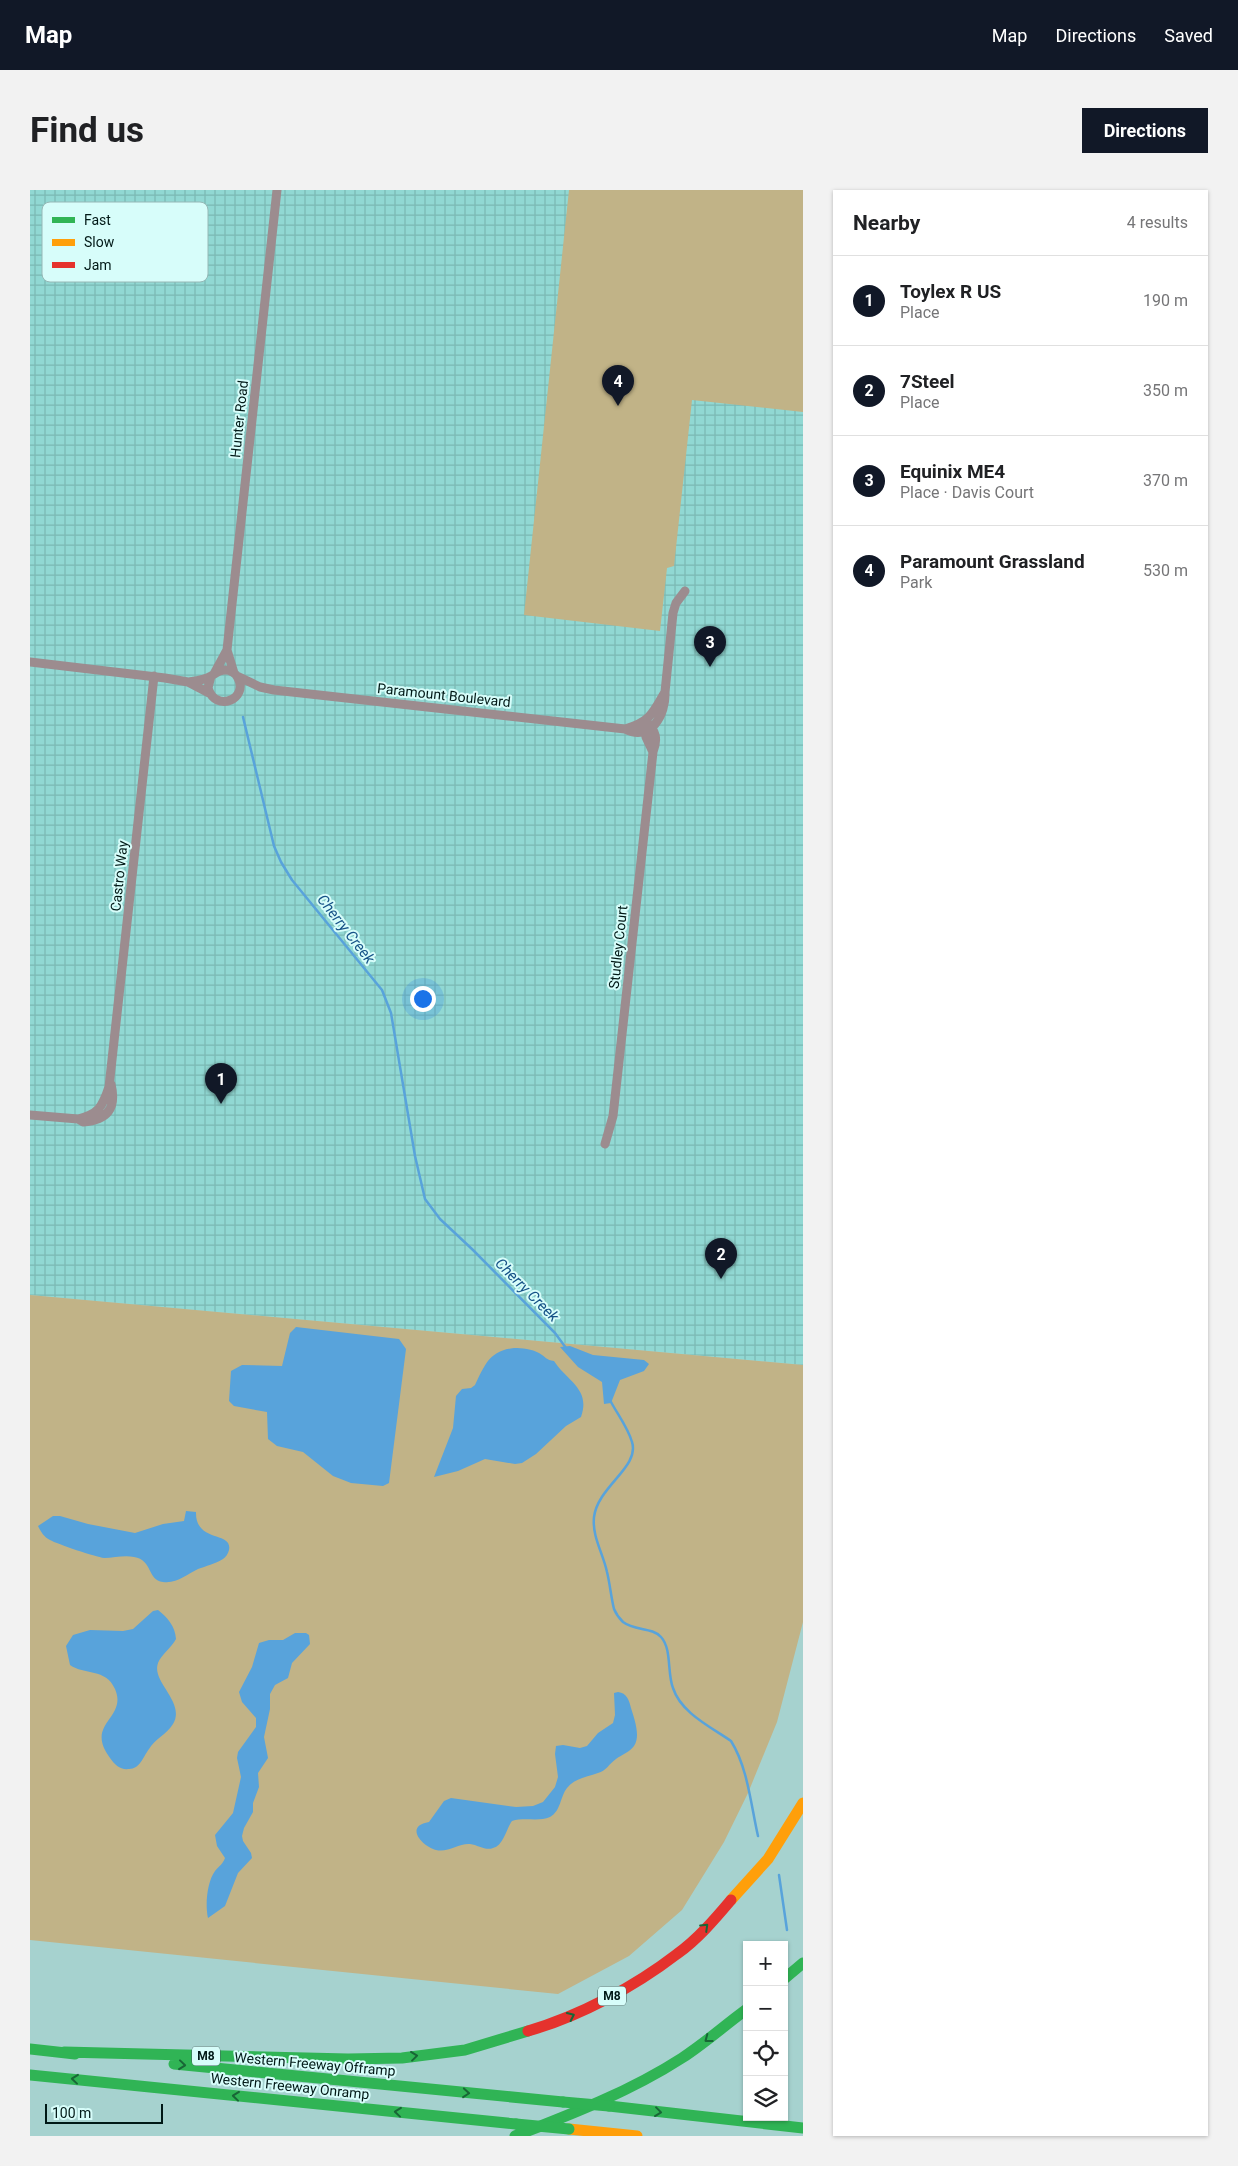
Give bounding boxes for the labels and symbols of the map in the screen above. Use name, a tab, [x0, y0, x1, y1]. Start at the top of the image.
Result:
legend	[42, 202, 208, 282]
text: Fast	[84, 212, 111, 228]
text: Slow	[84, 234, 115, 250]
text: Jam	[84, 257, 112, 273]
pin: 4	[602, 365, 634, 406]
street label: Hunter Road	[227, 379, 251, 459]
pin: 3	[694, 626, 726, 667]
street label: Paramount Boulevard	[376, 680, 512, 710]
street label: Castro Way	[107, 840, 131, 912]
water label: Cherry Creek	[313, 891, 379, 968]
street label: Studley Court	[606, 904, 630, 990]
your location	[410, 986, 436, 1012]
pin: 1	[205, 1063, 237, 1104]
pin: 2	[705, 1238, 737, 1279]
water label: Cherry Creek	[491, 1254, 563, 1326]
one-way arrow	[700, 1924, 709, 1933]
road number: M8	[598, 1986, 626, 2005]
one-way arrow	[566, 2012, 575, 2022]
one-way arrow	[705, 2033, 714, 2041]
road number: M8	[192, 2046, 220, 2065]
street label: Western Freeway Offramp	[234, 2049, 396, 2079]
one-way arrow	[410, 2051, 418, 2062]
one-way arrow	[179, 2059, 187, 2070]
street label: Western Freeway Onramp	[210, 2070, 370, 2102]
one-way arrow	[70, 2074, 78, 2085]
one-way arrow	[462, 2087, 470, 2098]
one-way arrow	[232, 2091, 240, 2102]
scale bar	[45, 2101, 162, 2124]
one-way arrow	[654, 2106, 662, 2117]
one-way arrow	[394, 2107, 402, 2118]

